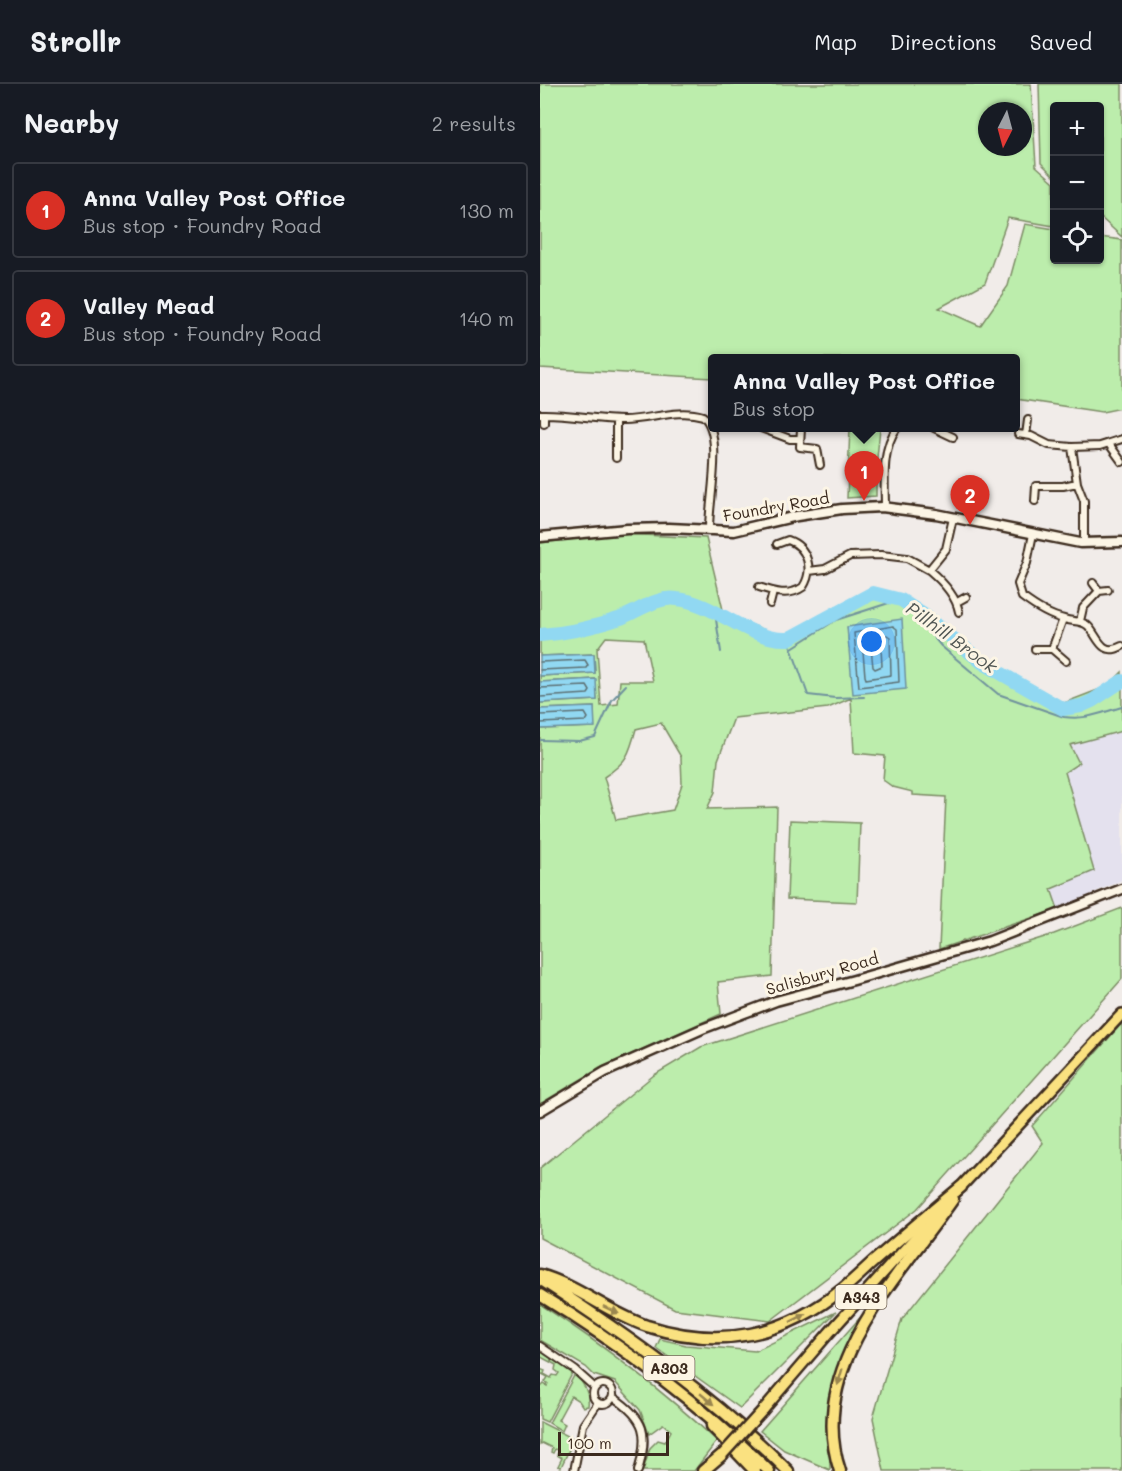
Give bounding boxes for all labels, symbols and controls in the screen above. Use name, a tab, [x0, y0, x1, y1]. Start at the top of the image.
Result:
text: Strollr	[30, 23, 121, 59]
text: Map	[814, 28, 857, 55]
text: Directions	[890, 28, 997, 55]
text: Saved	[1030, 28, 1092, 55]
north arrow	[978, 102, 1032, 156]
map controls	[1050, 102, 1104, 264]
button: +	[1050, 102, 1104, 156]
text: Nearby	[24, 106, 119, 140]
text: 2 results	[432, 110, 516, 136]
button: −	[1050, 156, 1104, 210]
text: Anna Valley Post Office	[83, 183, 345, 212]
text: 1	[41, 197, 50, 223]
text: 130 m	[459, 197, 514, 223]
button: locate	[1050, 210, 1104, 264]
text: Bus stop · Foundry Road	[83, 212, 321, 238]
text: Valley Mead	[83, 291, 214, 320]
text: 2	[40, 305, 51, 331]
text: 140 m	[459, 305, 514, 331]
text: Bus stop · Foundry Road	[83, 320, 321, 346]
popup	[708, 354, 1020, 432]
text: Anna Valley Post Office	[733, 366, 995, 395]
text: Bus stop	[733, 395, 815, 421]
pin: 1	[844, 452, 884, 501]
pin: 2	[950, 476, 990, 525]
street label: Foundry Road	[721, 486, 831, 526]
water label: Pillhill Brook	[902, 596, 1003, 678]
your location	[857, 627, 886, 656]
street label: Salisbury Road	[763, 947, 881, 999]
road number: A343	[836, 1285, 886, 1309]
one-way arrow	[602, 1306, 619, 1315]
one-way arrow	[790, 1313, 807, 1323]
road number: A303	[644, 1356, 694, 1380]
one-way arrow	[835, 1368, 845, 1386]
one-way arrow	[699, 1392, 715, 1405]
scale bar	[558, 1429, 669, 1456]
text: 100 m	[567, 1432, 612, 1453]

